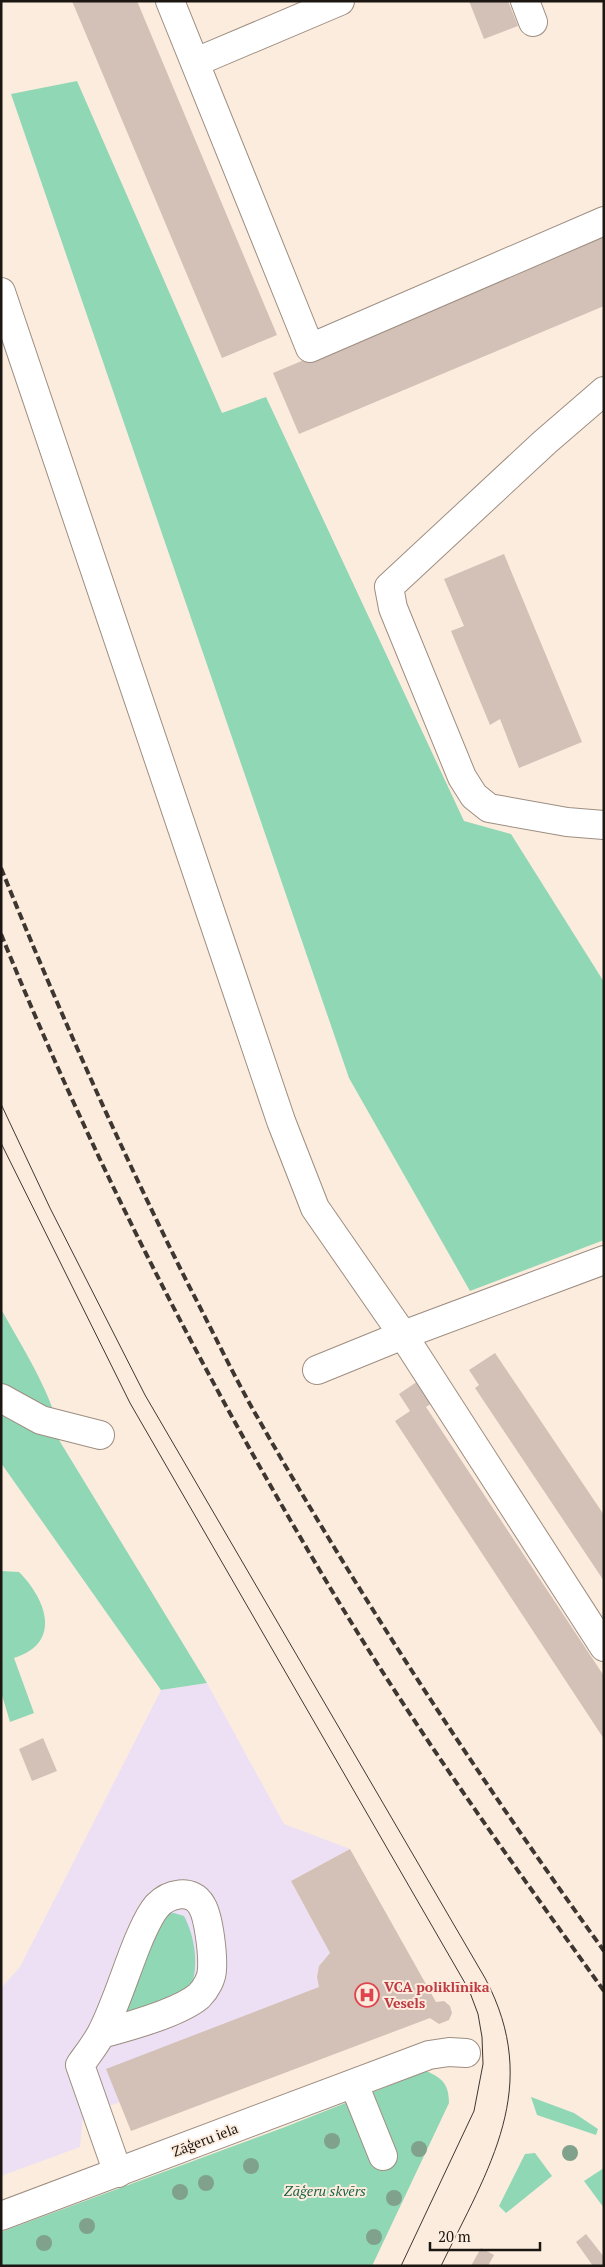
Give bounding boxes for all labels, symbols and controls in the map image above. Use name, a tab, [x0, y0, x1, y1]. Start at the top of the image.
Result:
place label: VCA poliklīnika Vesels	[384, 1977, 490, 2012]
hospital icon: VCA poliklīnika Vesels	[354, 1982, 380, 2008]
street label: Zāģeru iela	[169, 2118, 241, 2161]
park label: Zāģeru skvērs	[284, 2181, 366, 2200]
scale bar	[430, 2220, 540, 2252]
text: 20 m	[438, 2226, 471, 2246]

